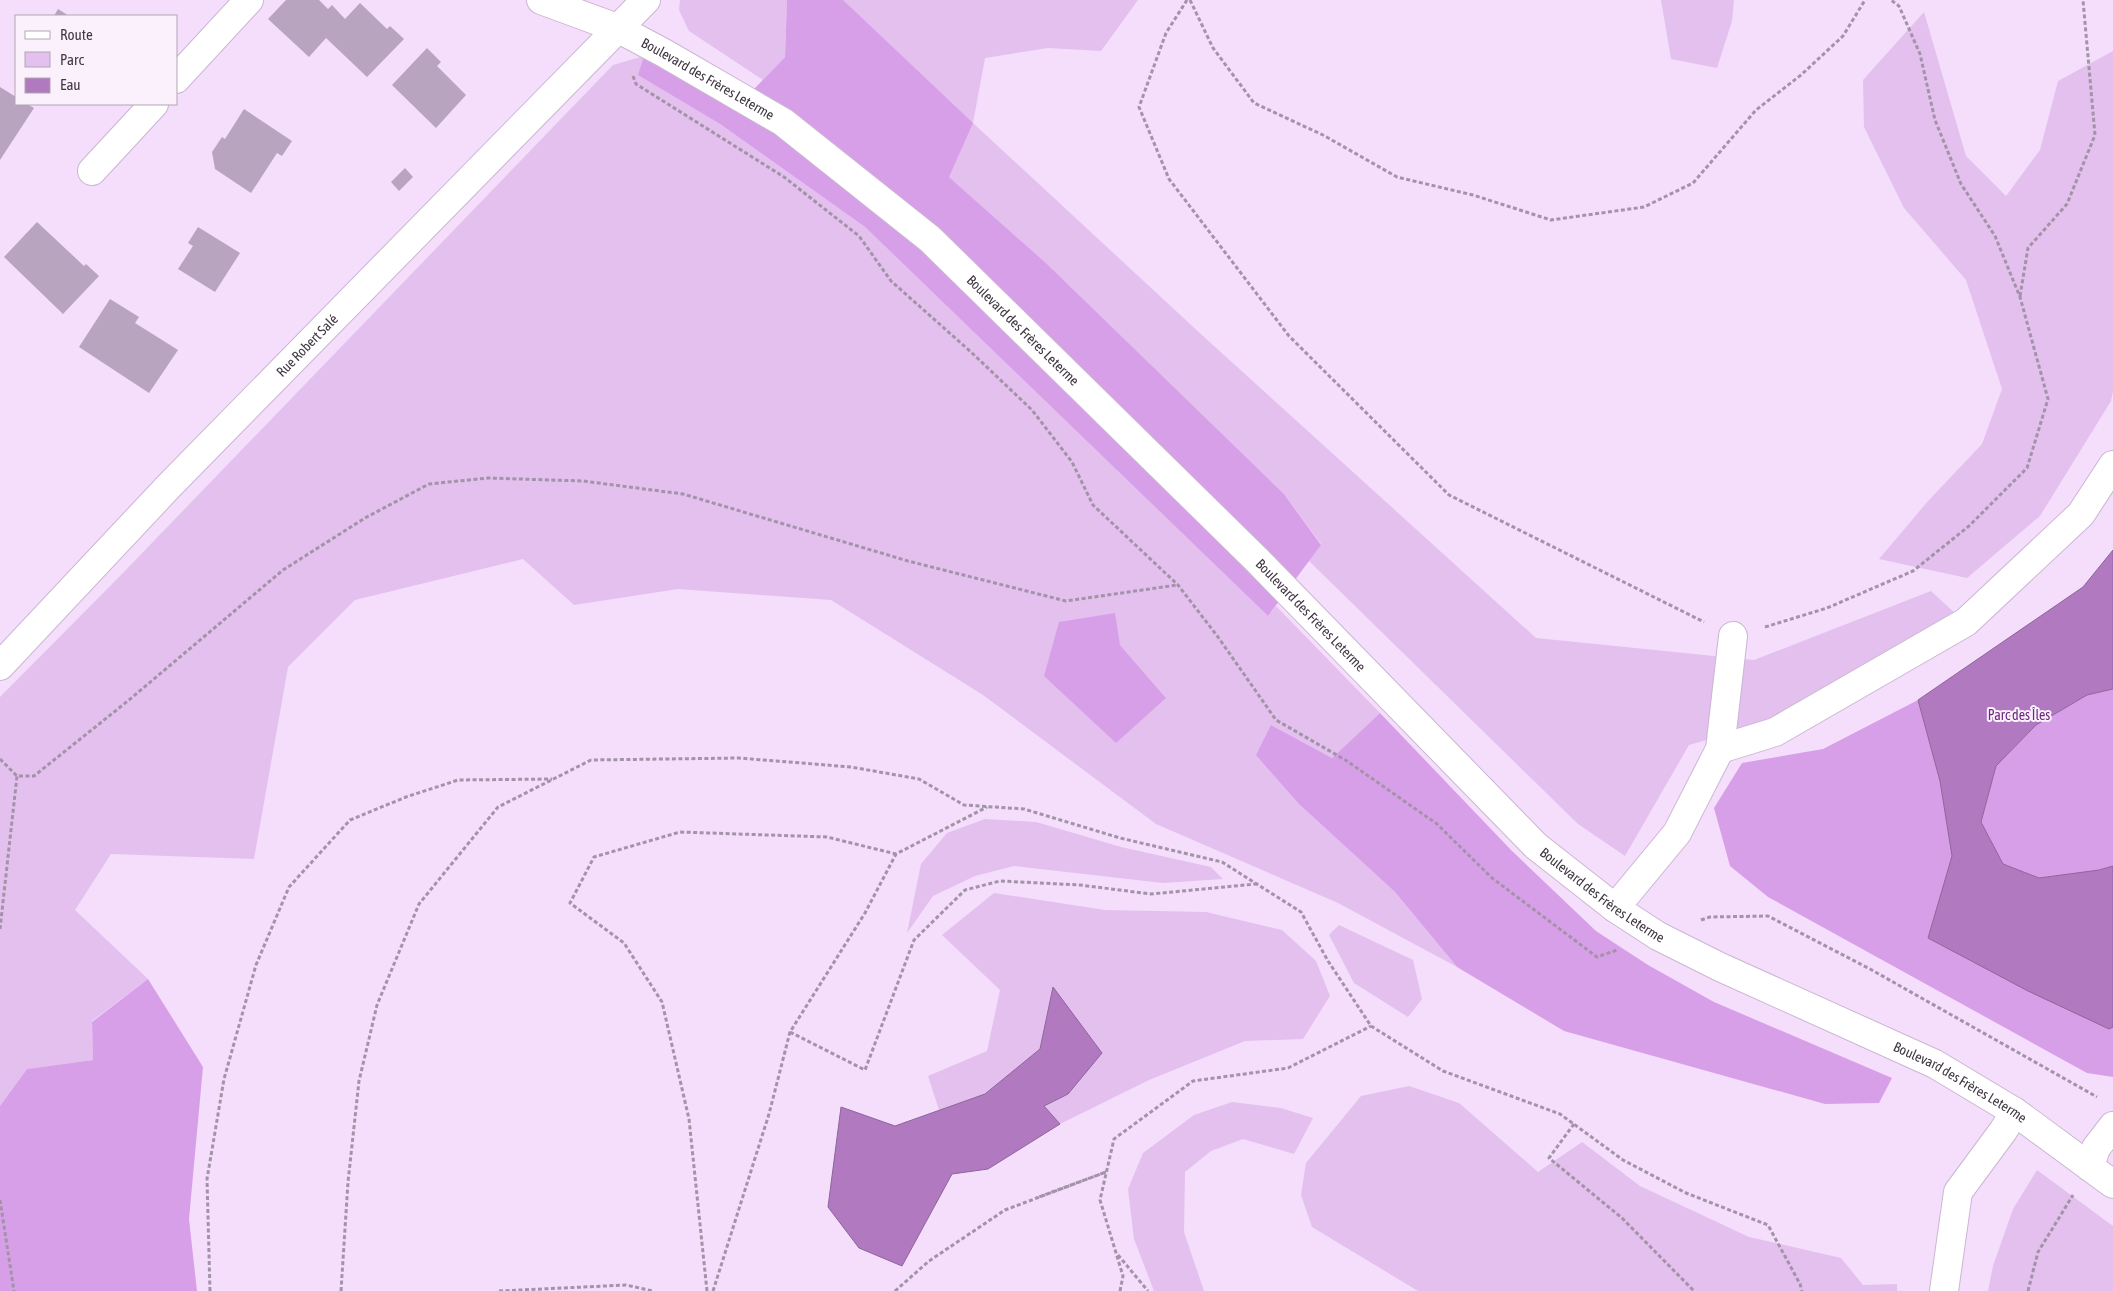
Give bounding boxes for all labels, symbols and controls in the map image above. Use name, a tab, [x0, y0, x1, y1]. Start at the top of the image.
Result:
legend	[15, 15, 178, 105]
text: Route	[60, 26, 93, 43]
street label: Boulevard des Frères Leterme	[639, 34, 777, 123]
text: Parc	[60, 51, 84, 68]
text: Eau	[60, 76, 81, 93]
street label: Boulevard des Frères Leterme	[964, 272, 1082, 389]
street label: Rue Robert Salé	[273, 311, 341, 380]
street label: Boulevard des Frères Leterme	[1253, 556, 1369, 675]
park label: Parc des Îles	[1988, 707, 2050, 723]
street label: Boulevard des Frères Leterme	[1537, 844, 1667, 946]
street label: Boulevard des Frères Leterme	[1891, 1038, 2030, 1126]

